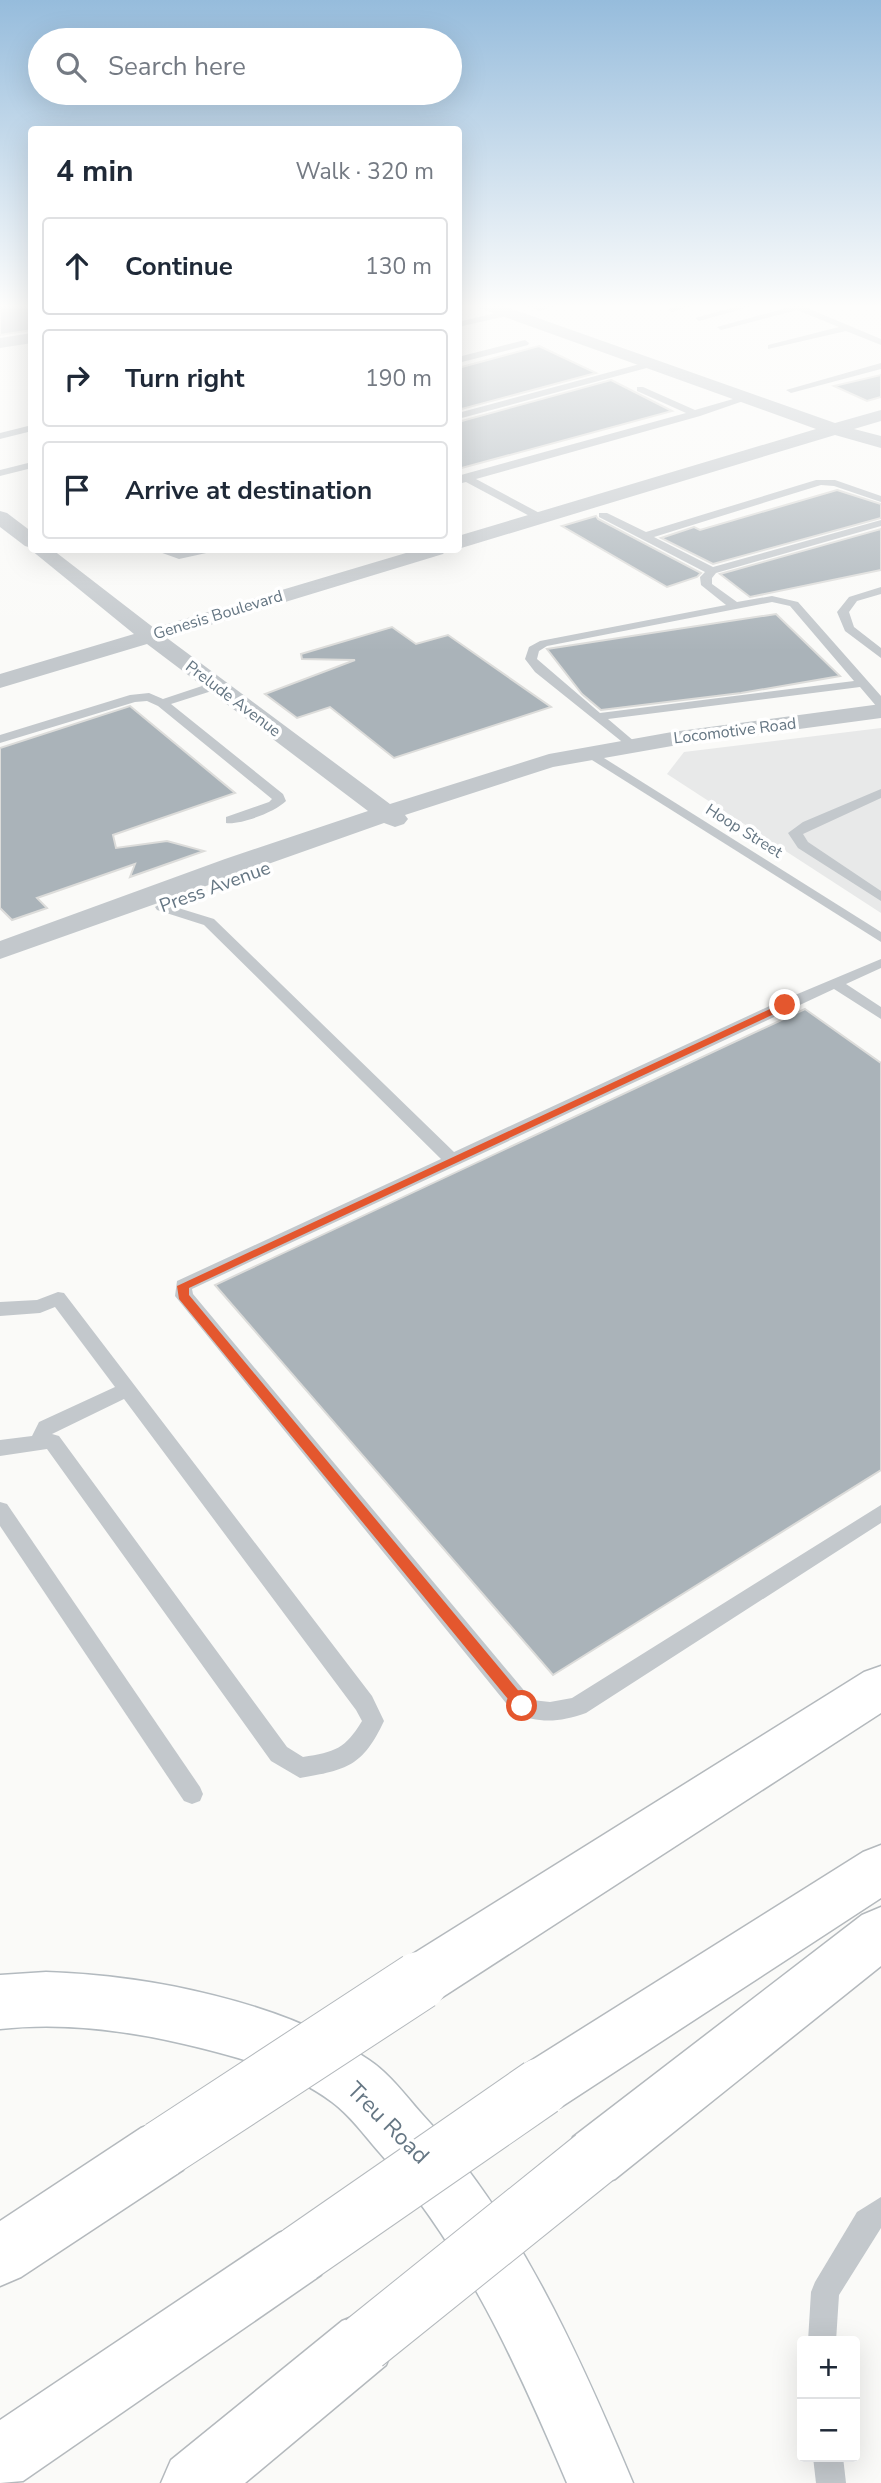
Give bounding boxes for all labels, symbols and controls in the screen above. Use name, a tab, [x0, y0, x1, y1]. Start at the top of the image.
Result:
search box	[28, 28, 462, 105]
icon: search	[52, 48, 90, 86]
text: Search here	[108, 49, 246, 84]
text: 4 min	[56, 151, 134, 192]
text: Walk · 320 m	[295, 156, 434, 187]
icon: ahead	[58, 247, 96, 285]
text: Continue	[125, 249, 233, 284]
text: 130 m	[365, 251, 432, 282]
icon: right	[58, 359, 96, 397]
text: Turn right	[125, 361, 244, 396]
text: 190 m	[365, 363, 432, 394]
icon: arrive	[58, 471, 96, 509]
text: Arrive at destination	[125, 473, 372, 508]
street label: Genesis Boulevard	[151, 585, 285, 645]
street label: Prelude Avenue	[181, 656, 285, 742]
street label: Locomotive Road	[672, 713, 798, 749]
street label: Hoop Street	[701, 799, 787, 864]
street label: Press Avenue	[156, 855, 274, 919]
route end	[769, 989, 800, 1020]
route start	[506, 1690, 537, 1721]
street label: Treu Road	[340, 2075, 436, 2171]
map controls	[797, 2336, 860, 2462]
button: +	[797, 2336, 860, 2399]
button: −	[797, 2399, 860, 2462]

